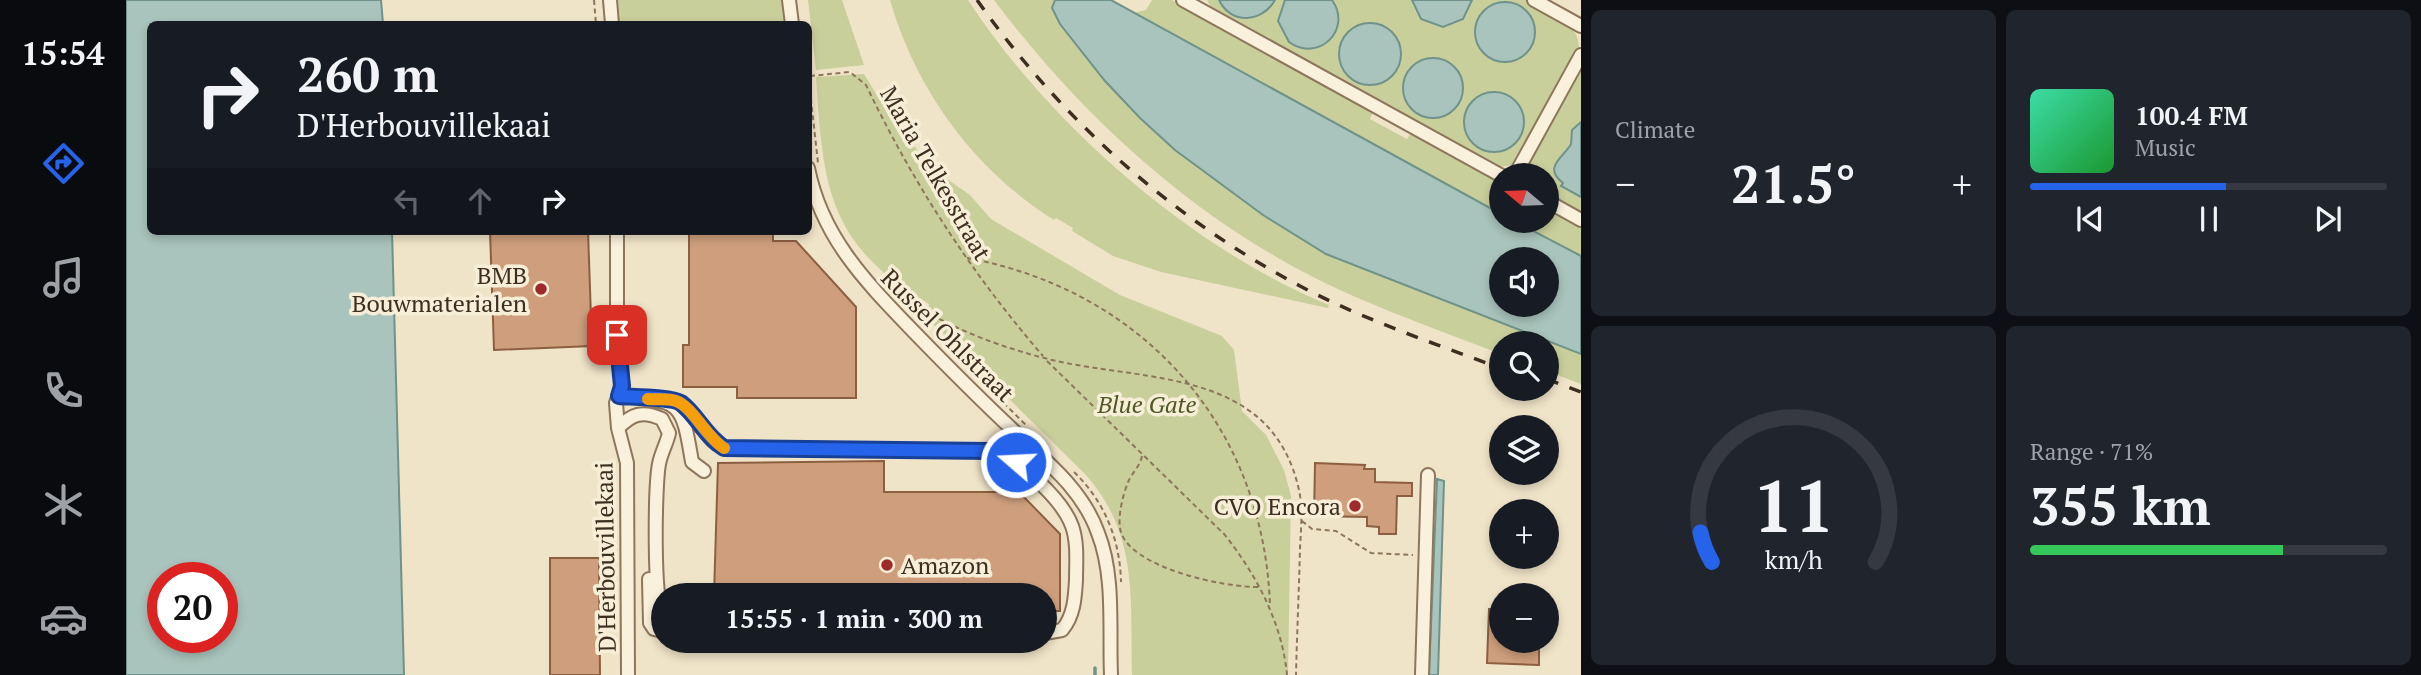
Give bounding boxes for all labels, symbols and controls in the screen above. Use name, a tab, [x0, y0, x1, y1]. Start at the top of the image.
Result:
text: 15:54	[21, 32, 105, 74]
text: 260 m	[297, 41, 439, 106]
icon: right	[182, 49, 273, 140]
street label: Maria Telkesstraat	[873, 80, 999, 266]
text: 100.4 FM	[2135, 98, 2248, 132]
text: D'Herbouvillekaai	[297, 104, 551, 146]
text: Climate	[1615, 114, 1695, 145]
text: Music	[2135, 132, 2196, 163]
icon: directions	[39, 139, 88, 188]
text: 21.5°	[1731, 149, 1856, 218]
text: −	[1615, 159, 1635, 209]
text: +	[1952, 159, 1972, 209]
north arrow	[1489, 163, 1559, 233]
map controls	[1489, 163, 1559, 653]
icon: left	[388, 182, 426, 220]
icon: ahead	[461, 182, 499, 220]
icon: right	[534, 182, 572, 220]
icon: previous	[2071, 200, 2109, 238]
icon: pause	[2190, 200, 2228, 238]
icon: next	[2309, 200, 2347, 238]
button: sound	[1489, 247, 1559, 317]
icon: music	[39, 253, 88, 302]
place label: BMB Bouwmaterialen	[352, 259, 527, 319]
street label: Russel Ohlstraat	[875, 262, 1021, 408]
marker: BMB Bouwmaterialen	[533, 281, 549, 297]
pin	[587, 305, 647, 365]
icon: arrive	[598, 316, 636, 354]
button: search	[1489, 331, 1559, 401]
icon: phone	[39, 366, 88, 415]
park label: Blue Gate	[1096, 388, 1197, 420]
button: layers	[1489, 415, 1559, 485]
position arrow	[979, 425, 1053, 499]
text: Range · 71%	[2030, 436, 2153, 467]
text: 11	[1752, 456, 1835, 553]
street label: D'Herbouvillekaai	[587, 462, 623, 652]
text: 355 km	[2030, 471, 2211, 540]
icon: climate	[39, 480, 88, 529]
place label: CVO Encora	[1214, 490, 1341, 522]
marker: CVO Encora	[1347, 498, 1363, 514]
button: +	[1489, 499, 1559, 569]
text: km/h	[1765, 542, 1823, 575]
place label: Amazon	[901, 549, 989, 581]
marker: Amazon	[879, 557, 895, 573]
speed limit sign: 20	[147, 562, 238, 653]
button: −	[1489, 583, 1559, 653]
icon: car	[39, 594, 88, 643]
text: 15:55 · 1 min · 300 m	[725, 601, 983, 635]

